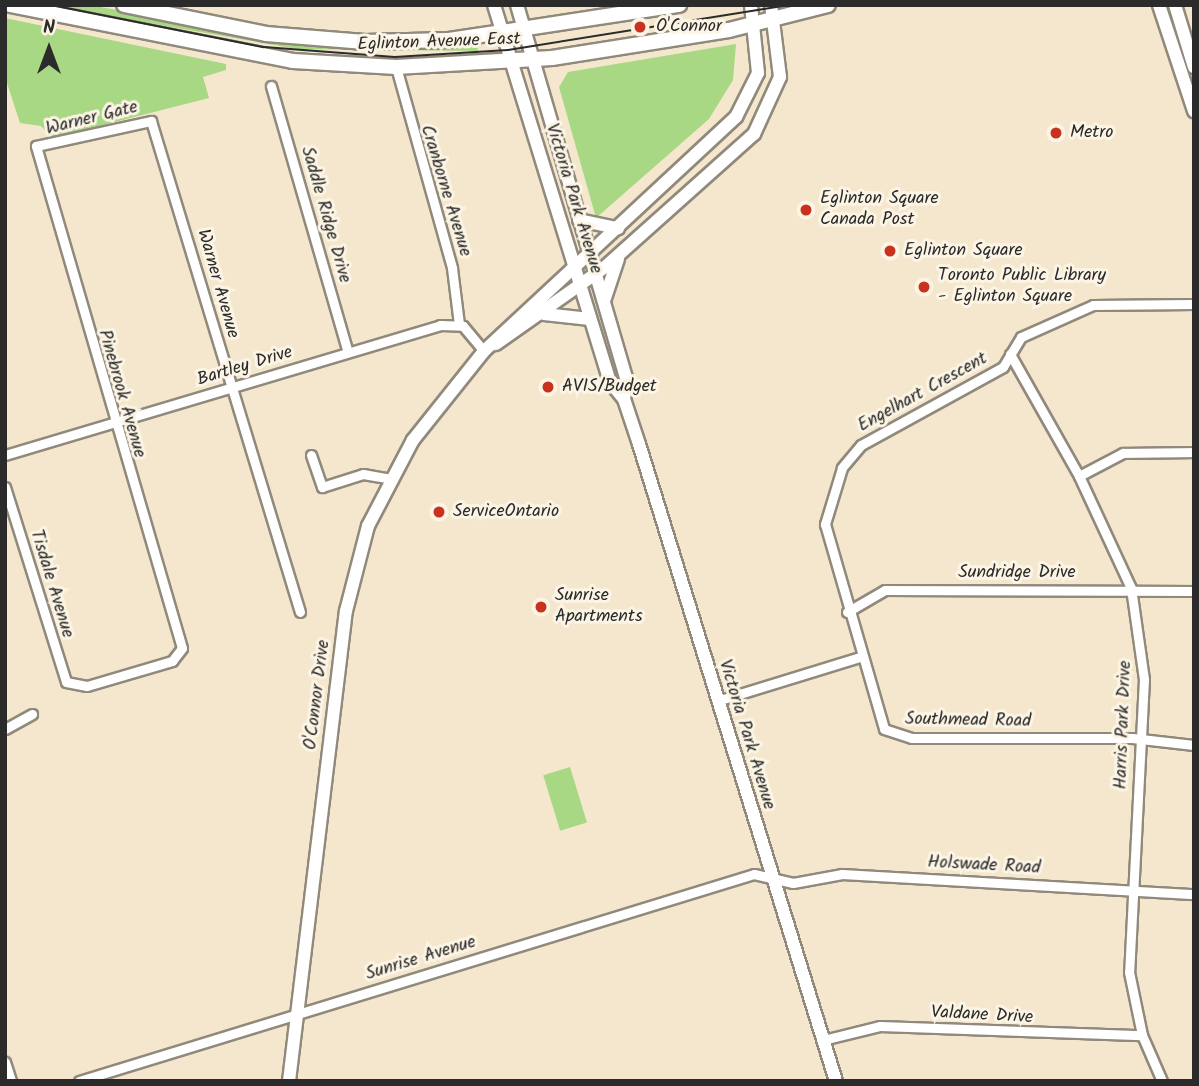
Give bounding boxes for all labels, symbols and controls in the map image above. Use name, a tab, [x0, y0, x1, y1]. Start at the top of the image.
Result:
text: N	[43, 13, 55, 43]
north arrow	[14, 14, 84, 84]
place label: O'Connor	[656, 16, 722, 38]
marker: O'Connor	[630, 17, 650, 37]
street label: Eglinton Avenue East	[357, 29, 521, 57]
street label: Warner Gate	[44, 97, 140, 141]
street label: Victoria Park Avenue	[540, 121, 606, 277]
place label: Metro	[1070, 122, 1113, 144]
street label: Cranborne Avenue	[415, 123, 475, 259]
marker: Metro	[1048, 125, 1064, 141]
street label: Saddle Ridge Drive	[295, 144, 355, 286]
place label: Eglinton Square Canada Post	[820, 189, 939, 232]
marker: Eglinton Square Canada Post	[798, 202, 814, 218]
street label: Warner Avenue	[191, 227, 243, 341]
place label: Eglinton Square	[904, 240, 1023, 262]
marker: Eglinton Square	[882, 243, 898, 259]
place label: Toronto Public Library - Eglinton Square	[938, 266, 1106, 308]
marker: Toronto Public Library - Eglinton Square	[916, 279, 932, 295]
street label: Pinebrook Avenue	[92, 328, 150, 460]
street label: Bartley Drive	[195, 342, 295, 392]
street label: Engelhart Crescent	[855, 349, 991, 437]
place label: AVIS/Budget	[562, 376, 657, 398]
marker: AVIS/Budget	[540, 379, 556, 395]
place label: ServiceOntario	[453, 501, 559, 523]
marker: ServiceOntario	[431, 504, 447, 520]
street label: Tisdale Avenue	[24, 527, 78, 641]
street label: Sundridge Drive	[958, 562, 1076, 584]
place label: Sunrise Apartments	[555, 586, 643, 628]
marker: Sunrise Apartments	[533, 599, 549, 615]
street label: O'Connor Drive	[301, 639, 335, 751]
street label: Victoria Park Avenue	[713, 657, 779, 813]
street label: Harris Park Drive	[1111, 660, 1137, 790]
street label: Southmead Road	[905, 709, 1031, 733]
street label: Holswade Road	[927, 852, 1041, 880]
street label: Sunrise Avenue	[363, 932, 479, 986]
street label: Valdane Drive	[930, 1003, 1034, 1029]

